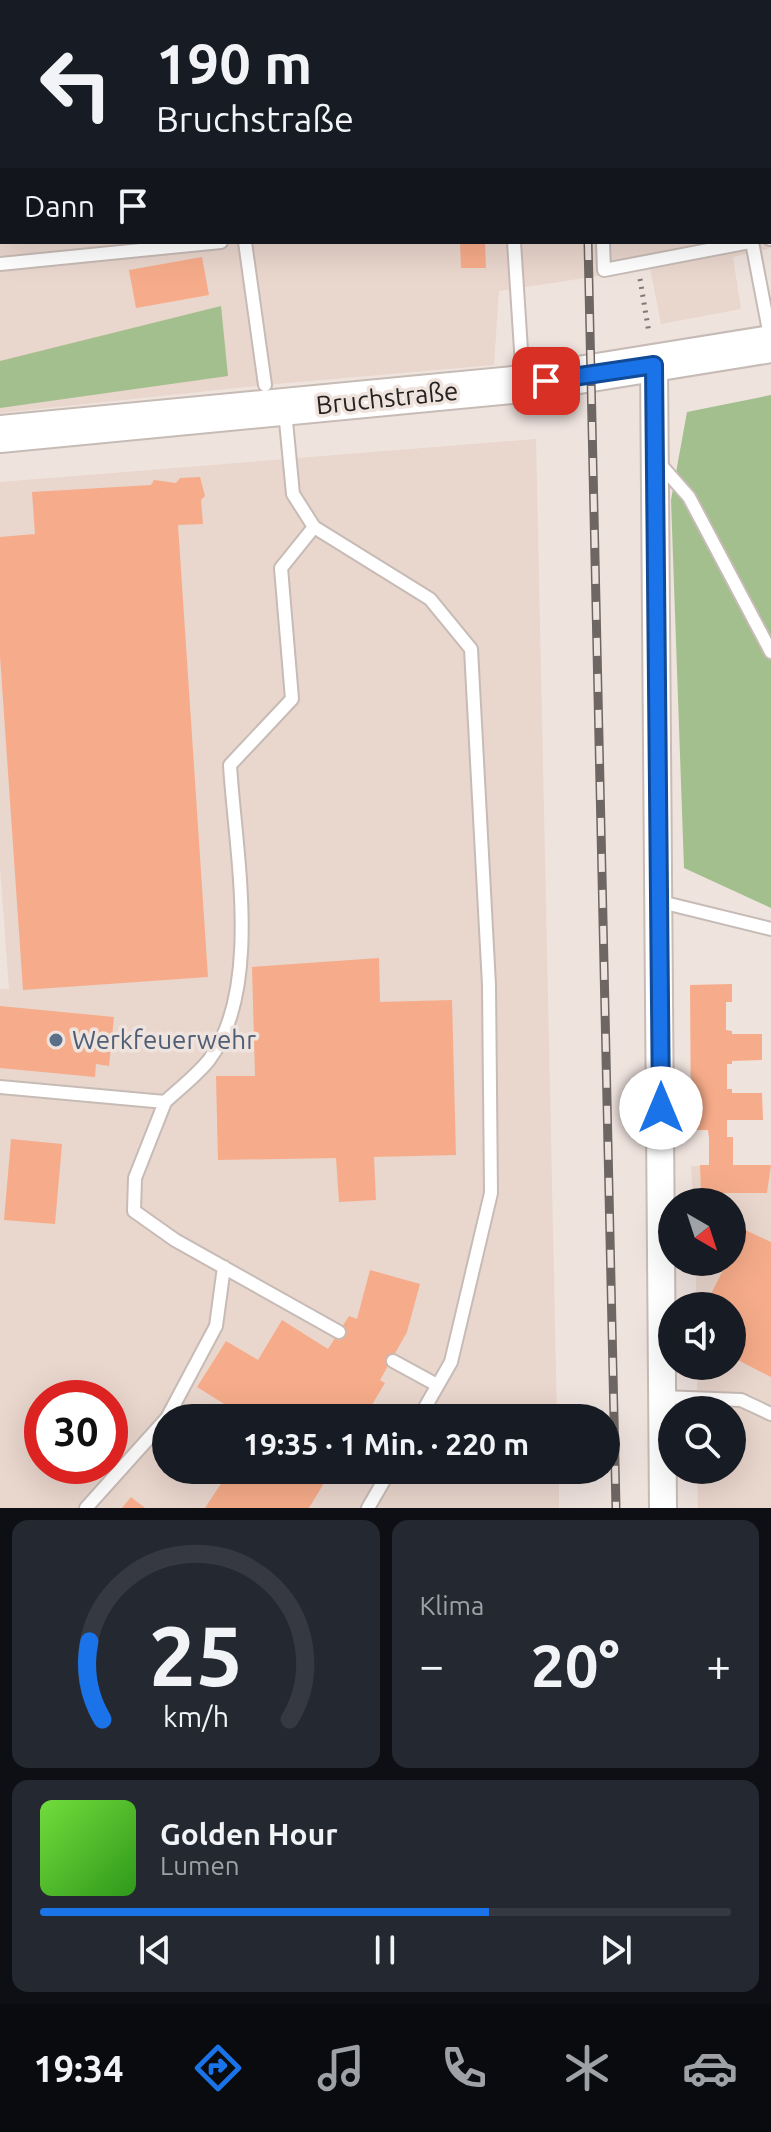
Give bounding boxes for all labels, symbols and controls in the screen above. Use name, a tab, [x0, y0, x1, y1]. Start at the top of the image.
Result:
icon: left	[24, 32, 128, 136]
text: 190 m	[156, 32, 312, 95]
text: Bruchstraße	[156, 98, 354, 139]
icon: arrive	[111, 184, 155, 228]
text: Dann	[24, 189, 95, 223]
pin	[512, 347, 580, 415]
icon: arrive	[524, 359, 568, 403]
street label: Bruchstraße	[314, 376, 460, 419]
place label: Werkfeuerwehr	[72, 1025, 256, 1054]
marker: Werkfeuerwehr	[47, 1031, 65, 1049]
position arrow	[619, 1066, 703, 1150]
north arrow	[658, 1188, 746, 1276]
map controls	[658, 1188, 746, 1484]
button: sound	[658, 1292, 746, 1380]
speed limit sign: 30	[24, 1380, 128, 1484]
button: search	[658, 1396, 746, 1484]
text: 19:35 · 1 Min. · 220 m	[243, 1427, 529, 1461]
text: Klima	[420, 1591, 484, 1620]
text: 25	[149, 1608, 243, 1702]
text: 20°	[531, 1631, 620, 1698]
text: −	[420, 1640, 444, 1689]
text: +	[706, 1640, 731, 1689]
text: km/h	[163, 1700, 229, 1732]
text: Golden Hour	[160, 1817, 338, 1851]
text: Lumen	[160, 1851, 240, 1880]
icon: previous	[133, 1928, 177, 1972]
icon: pause	[363, 1928, 407, 1972]
icon: next	[594, 1928, 638, 1972]
icon: directions	[190, 2040, 246, 2096]
icon: music	[313, 2040, 369, 2096]
icon: phone	[436, 2040, 492, 2096]
icon: climate	[559, 2040, 615, 2096]
icon: car	[682, 2040, 738, 2096]
text: 19:34	[33, 2048, 123, 2089]

